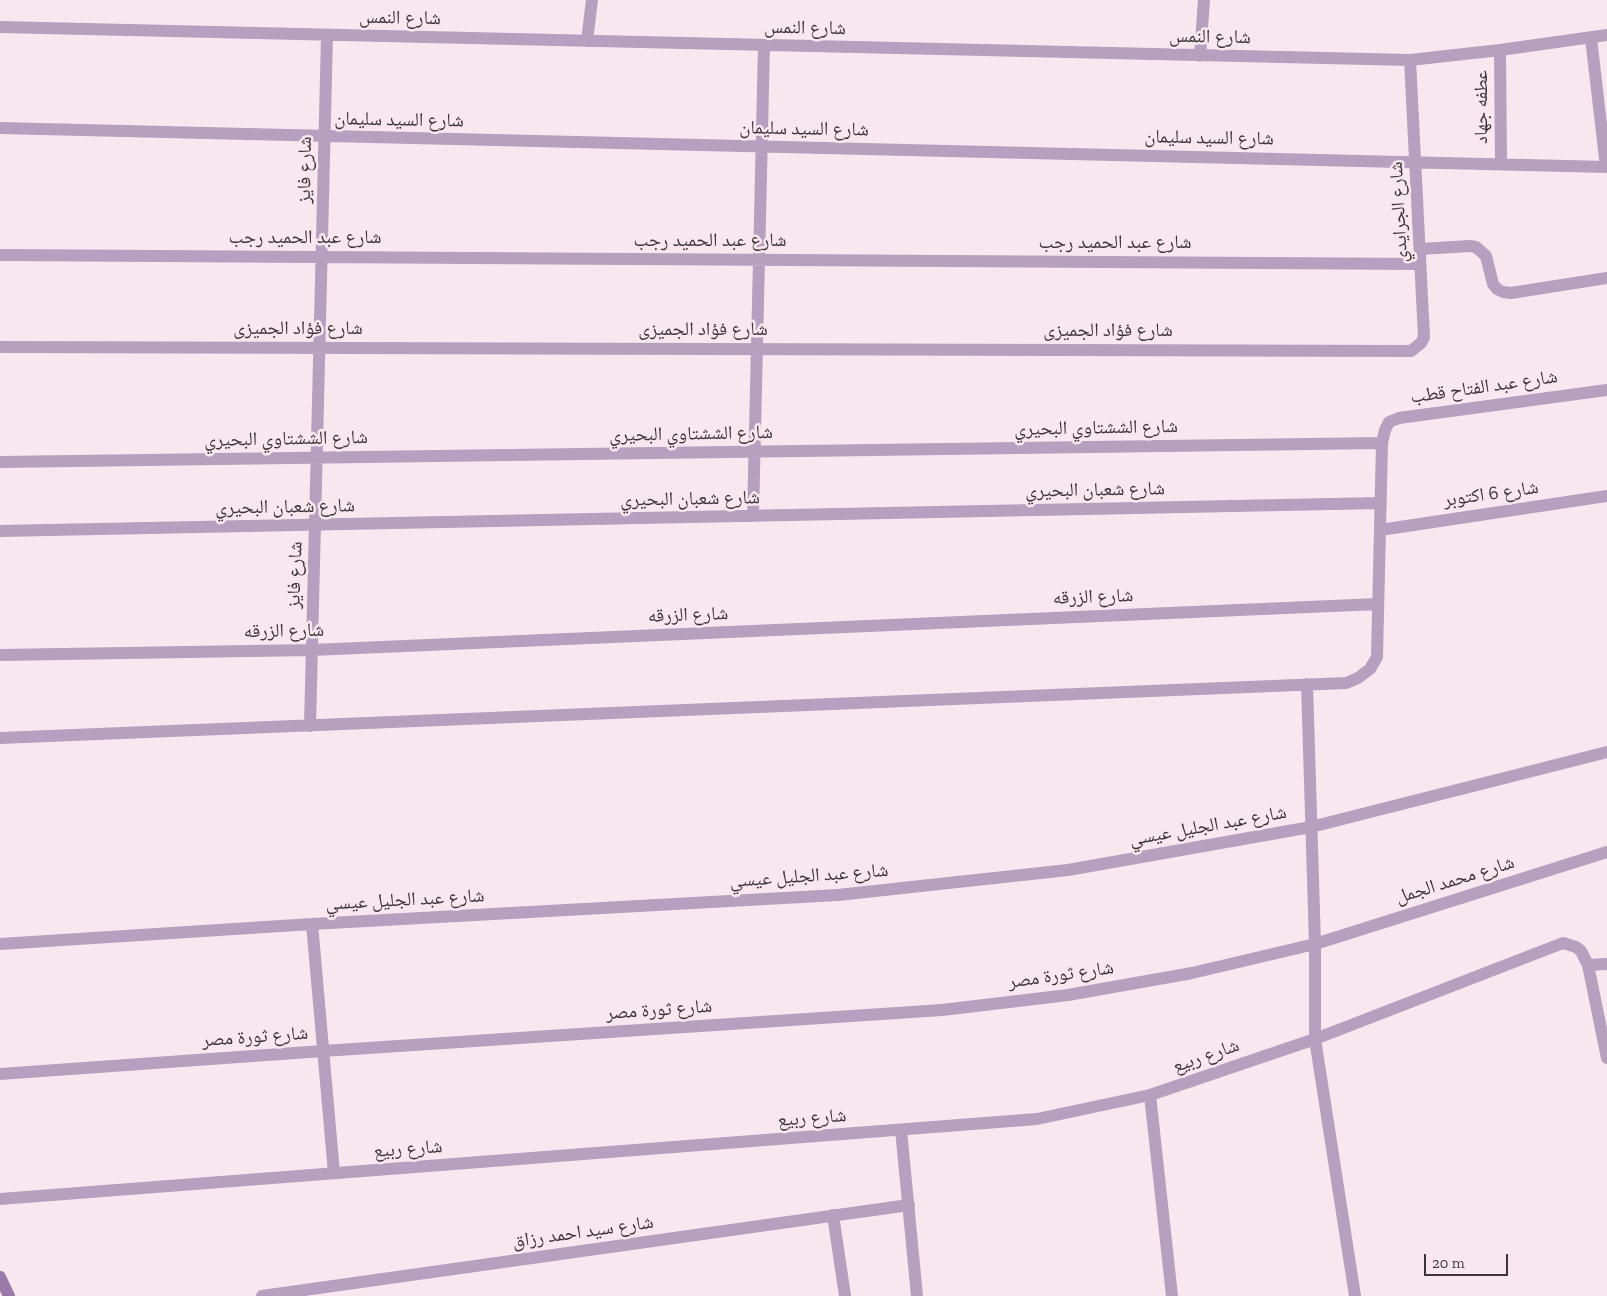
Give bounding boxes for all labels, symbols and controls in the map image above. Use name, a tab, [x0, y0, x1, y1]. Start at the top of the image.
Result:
street label: شارع النمس	[359, 6, 441, 30]
street label: شارع النمس	[764, 16, 846, 40]
street label: شارع النمس	[1169, 25, 1251, 49]
street label: عطفه جهاد	[1471, 70, 1493, 144]
street label: شارع السيد سليمان	[334, 107, 464, 133]
street label: شارع السيد سليمان	[739, 116, 869, 142]
street label: شارع السيد سليمان	[1144, 125, 1274, 151]
street label: شارع فايز	[293, 136, 317, 204]
street label: شارع الجرايدي	[1385, 161, 1413, 263]
street label: شارع عبد الحميد رجب	[228, 227, 382, 249]
street label: شارع عبد الحميد رجب	[633, 230, 787, 252]
street label: شارع عبد الحميد رجب	[1038, 232, 1192, 254]
street label: شارع فؤاد الجميزى	[233, 318, 363, 340]
street label: شارع فؤاد الجميزى	[638, 319, 768, 341]
street label: شارع فؤاد الجميزى	[1043, 320, 1173, 342]
street label: شارع عبد الفتاح قطب	[1409, 365, 1559, 409]
street label: شارع الششتاوي البحيري	[1014, 415, 1178, 441]
street label: شارع الششتاوي البحيري	[609, 421, 773, 447]
street label: شارع الششتاوي البحيري	[204, 426, 368, 452]
street label: شارع 6 اكتوبر	[1442, 476, 1540, 512]
street label: شارع شعبان البحيري	[1025, 477, 1165, 503]
street label: شارع شعبان البحيري	[620, 486, 760, 512]
street label: شارع شعبان البحيري	[215, 494, 355, 520]
street label: شارع فايز	[282, 541, 308, 609]
street label: شارع الزرقه	[1052, 584, 1134, 610]
street label: شارع الزرقه	[647, 602, 729, 628]
street label: شارع الزرقه	[244, 619, 324, 643]
street label: شارع عبد الجليل عيسي	[1128, 801, 1288, 851]
street label: شارع محمد الجمل	[1393, 851, 1517, 909]
street label: شارع عبد الجليل عيسي	[729, 859, 889, 893]
street label: شارع عبد الجليل عيسي	[325, 884, 485, 916]
street label: شارع ثورة مصر	[1007, 956, 1115, 994]
street label: شارع ثورة مصر	[605, 995, 713, 1025]
street label: شارع ثورة مصر	[201, 1022, 309, 1052]
street label: شارع ربيع	[1170, 1034, 1242, 1078]
street label: شارع ربيع	[777, 1104, 847, 1132]
street label: شارع ربيع	[373, 1135, 443, 1163]
street label: شارع سيد احمد رزاق	[511, 1211, 655, 1253]
scale bar	[1427, 1244, 1511, 1276]
text: 20 m	[1432, 1254, 1465, 1272]

